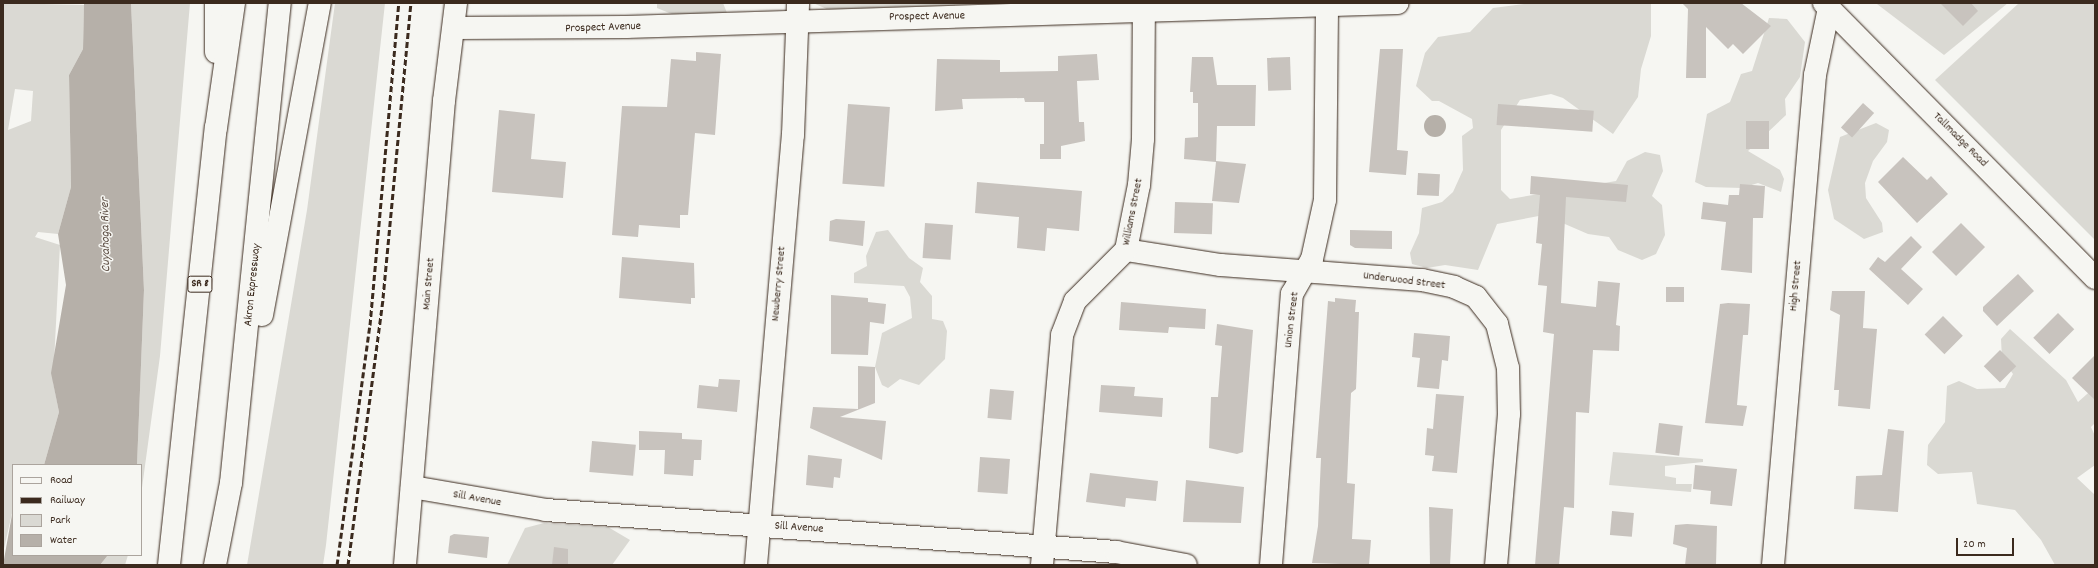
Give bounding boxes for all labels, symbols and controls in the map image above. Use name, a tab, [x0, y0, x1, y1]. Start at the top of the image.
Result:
street label: Prospect Avenue	[889, 9, 965, 25]
street label: Prospect Avenue	[565, 19, 641, 37]
street label: Tallmadge Road	[1930, 110, 1990, 170]
street label: Williams Street	[1119, 177, 1147, 247]
water label: Cuyahoga River	[99, 198, 115, 272]
street label: Akron Expressway	[241, 243, 265, 327]
street label: Newberry Street	[769, 246, 789, 322]
street label: Main Street	[420, 257, 438, 311]
street label: High Street	[1787, 260, 1805, 312]
street label: Underwood Street	[1362, 269, 1446, 293]
road number: SR 8	[187, 275, 213, 293]
street label: Union Street	[1281, 291, 1303, 349]
legend	[12, 464, 142, 556]
text: Road	[50, 472, 72, 489]
street label: Sill Avenue	[452, 488, 502, 510]
text: Railway	[50, 492, 85, 509]
text: Park	[50, 512, 70, 529]
street label: Sill Avenue	[774, 519, 824, 537]
scale bar	[1958, 530, 2016, 556]
text: Water	[50, 532, 77, 549]
text: 20 m	[1963, 536, 1986, 553]

